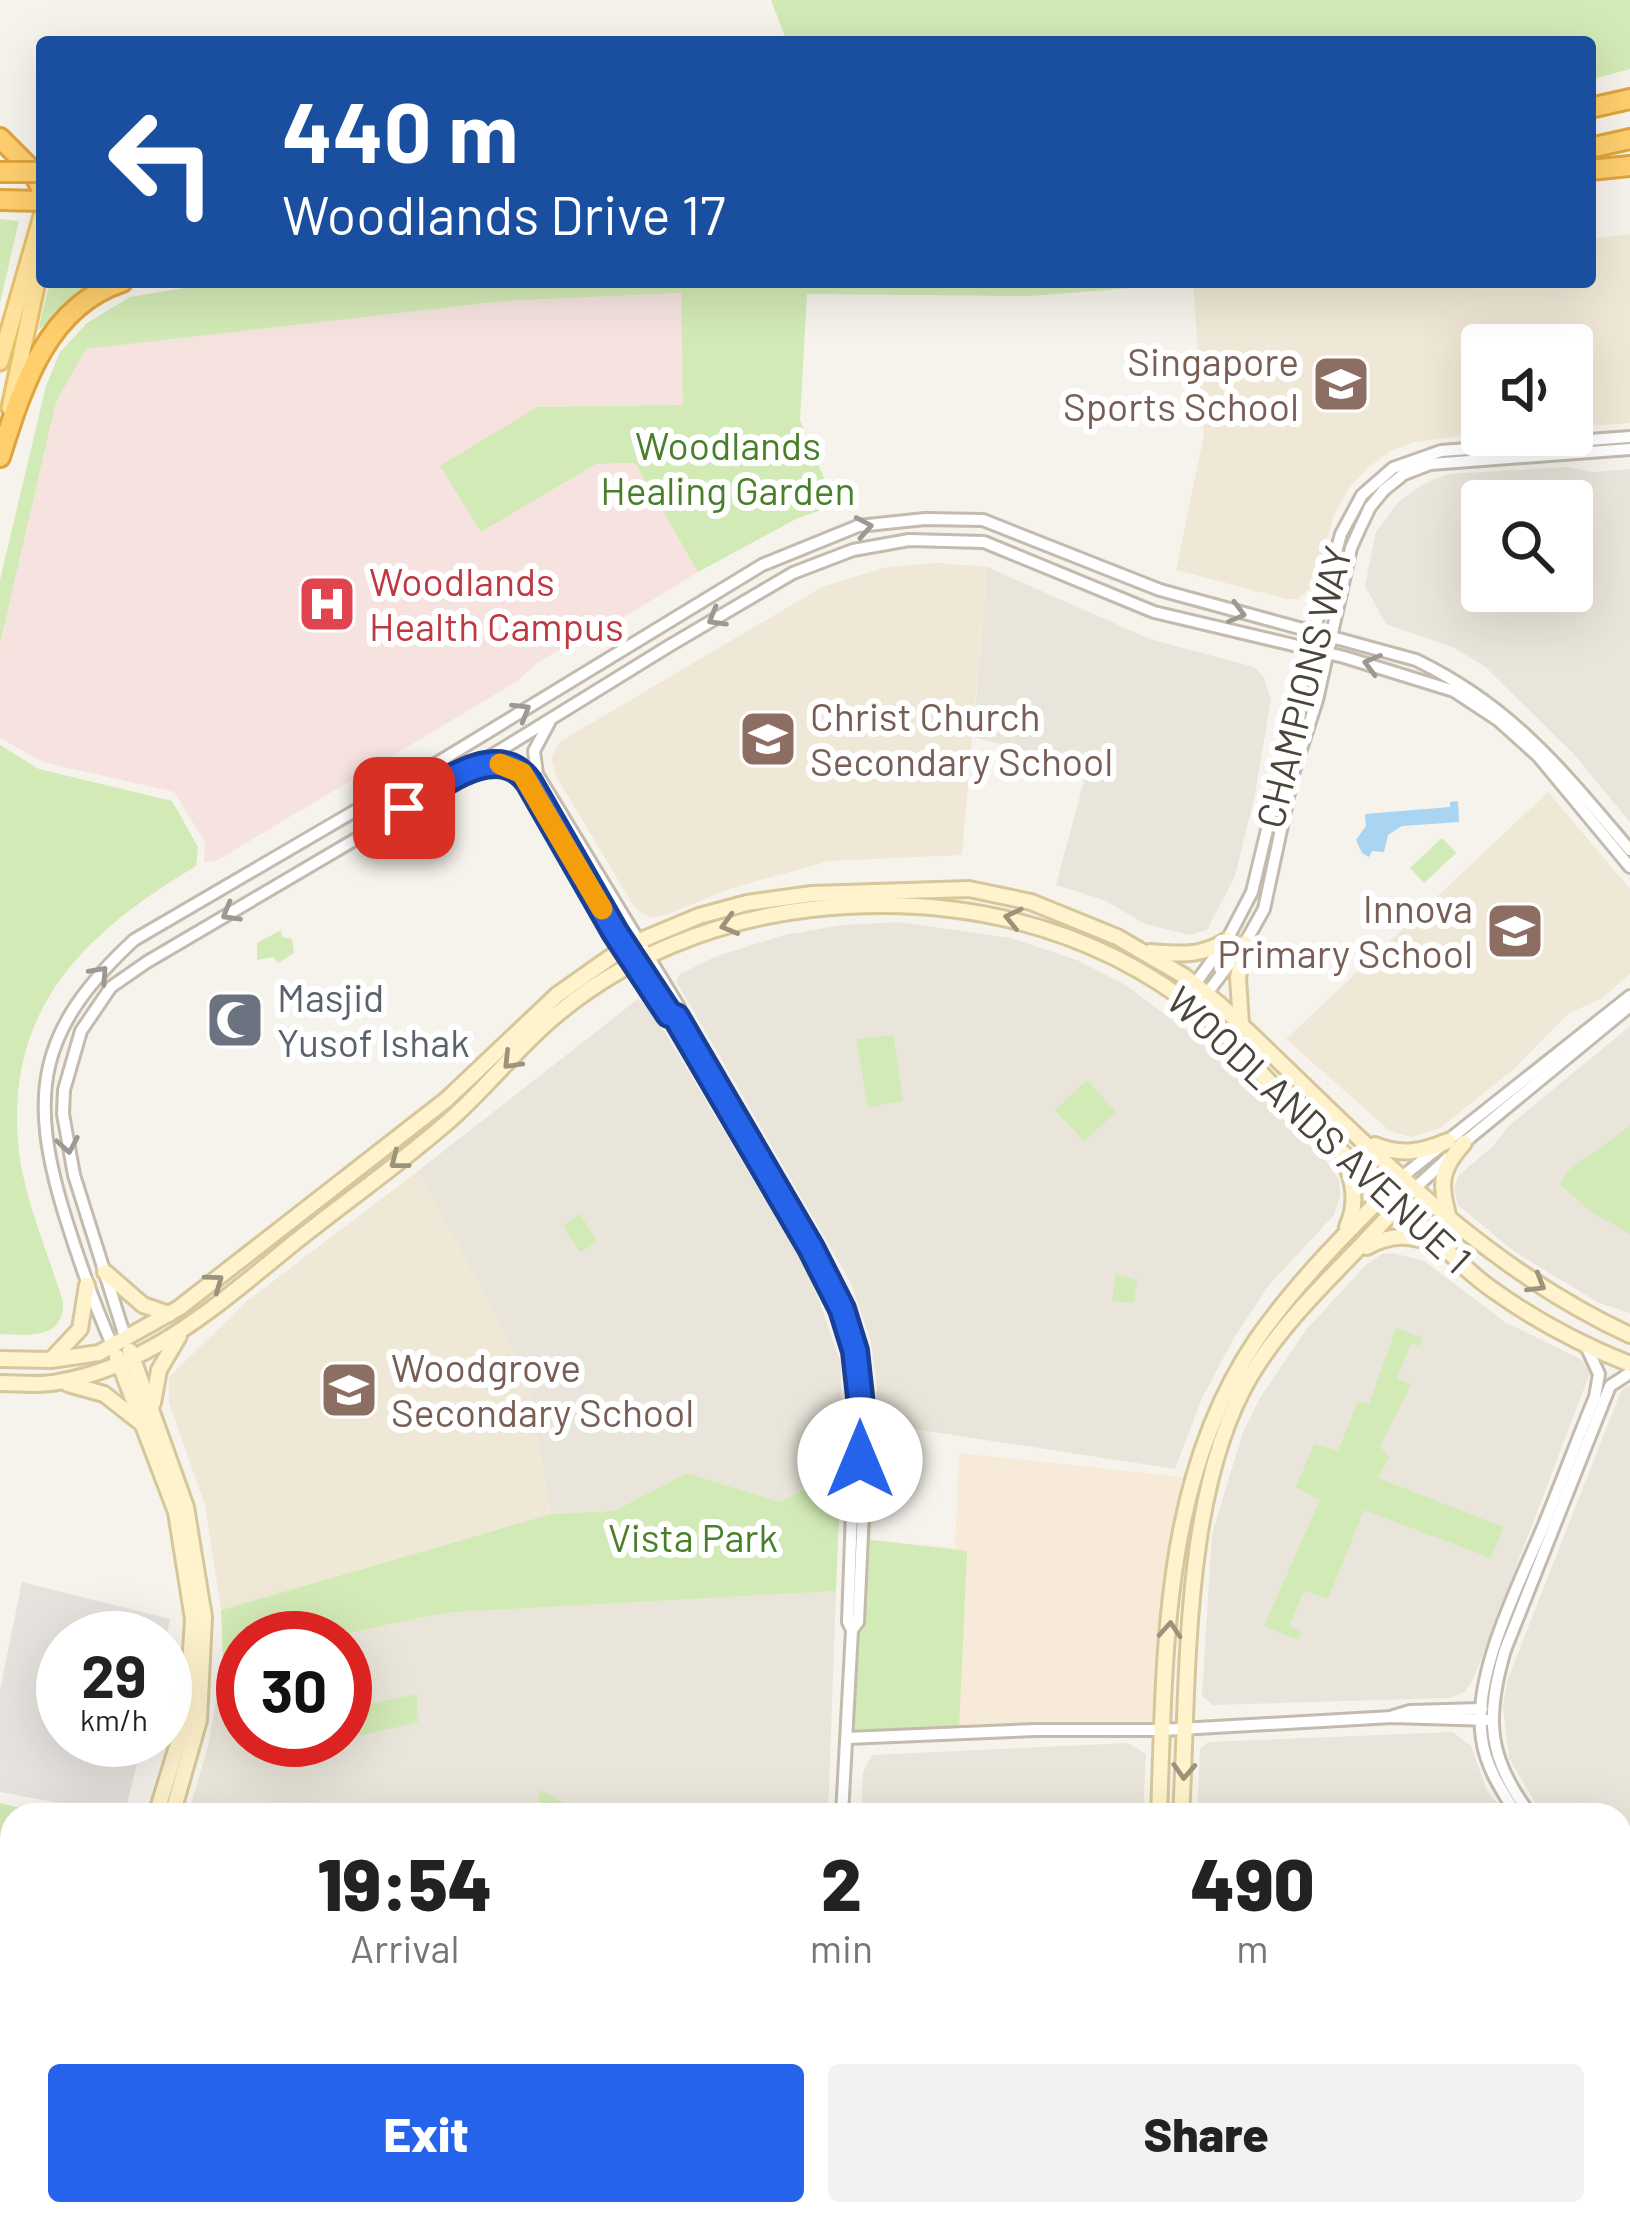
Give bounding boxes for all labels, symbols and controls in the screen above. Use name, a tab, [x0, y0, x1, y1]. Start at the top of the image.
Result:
text: 440 m	[282, 79, 518, 180]
icon: left	[84, 84, 240, 240]
text: Woodlands Drive 17	[282, 181, 726, 246]
map controls	[1461, 324, 1593, 612]
button: sound	[1461, 324, 1593, 456]
place label: Singapore Sports School	[1063, 337, 1299, 429]
school or university icon: Singapore Sports School	[1310, 353, 1372, 415]
park label: Woodlands Healing Garden	[600, 421, 856, 513]
button: search	[1461, 480, 1593, 612]
one-way arrow	[854, 515, 874, 541]
street label: CHAMPIONS WAY	[1245, 541, 1360, 833]
place label: Woodlands Health Campus	[369, 557, 624, 649]
hospital icon: Woodlands Health Campus	[296, 573, 358, 635]
one-way arrow	[1226, 598, 1246, 623]
one-way arrow	[707, 604, 729, 626]
one-way arrow	[1362, 654, 1383, 679]
place label: Christ Church Secondary School	[810, 692, 1113, 784]
one-way arrow	[509, 703, 531, 725]
school or university icon: Christ Church Secondary School	[737, 708, 799, 770]
pin	[353, 757, 455, 859]
icon: arrive	[371, 775, 437, 841]
place label: Innova Primary School	[1217, 884, 1473, 976]
one-way arrow	[221, 899, 242, 922]
school or university icon: Innova Primary School	[1484, 900, 1546, 962]
one-way arrow	[1004, 907, 1024, 932]
one-way arrow	[719, 911, 740, 936]
one-way arrow	[86, 966, 107, 987]
place label: Masjid Yusof Ishak	[277, 973, 470, 1065]
street label: WOODLANDS AVENUE 1	[1158, 976, 1482, 1282]
mosque icon: Masjid Yusof Ishak	[204, 989, 266, 1051]
one-way arrow	[503, 1047, 525, 1069]
one-way arrow	[54, 1135, 80, 1155]
one-way arrow	[390, 1147, 412, 1168]
one-way arrow	[1524, 1270, 1546, 1292]
one-way arrow	[202, 1274, 223, 1296]
place label: Woodgrove Secondary School	[391, 1343, 694, 1435]
school or university icon: Woodgrove Secondary School	[318, 1359, 380, 1421]
position arrow	[797, 1397, 923, 1523]
park label: Vista Park	[608, 1513, 778, 1560]
speed limit sign: 30	[216, 1611, 372, 1767]
one-way arrow	[1156, 1620, 1182, 1639]
text: 29	[81, 1638, 147, 1710]
text: km/h	[80, 1701, 148, 1737]
one-way arrow	[1171, 1762, 1197, 1781]
text: 19:54	[317, 1839, 492, 1925]
text: 2	[821, 1839, 862, 1925]
text: 490	[1190, 1839, 1315, 1925]
text: Arrival	[350, 1924, 459, 1971]
text: min	[810, 1924, 873, 1971]
text: m	[1236, 1924, 1269, 1971]
button: Exit	[48, 2064, 804, 2202]
button: Share	[828, 2064, 1584, 2202]

